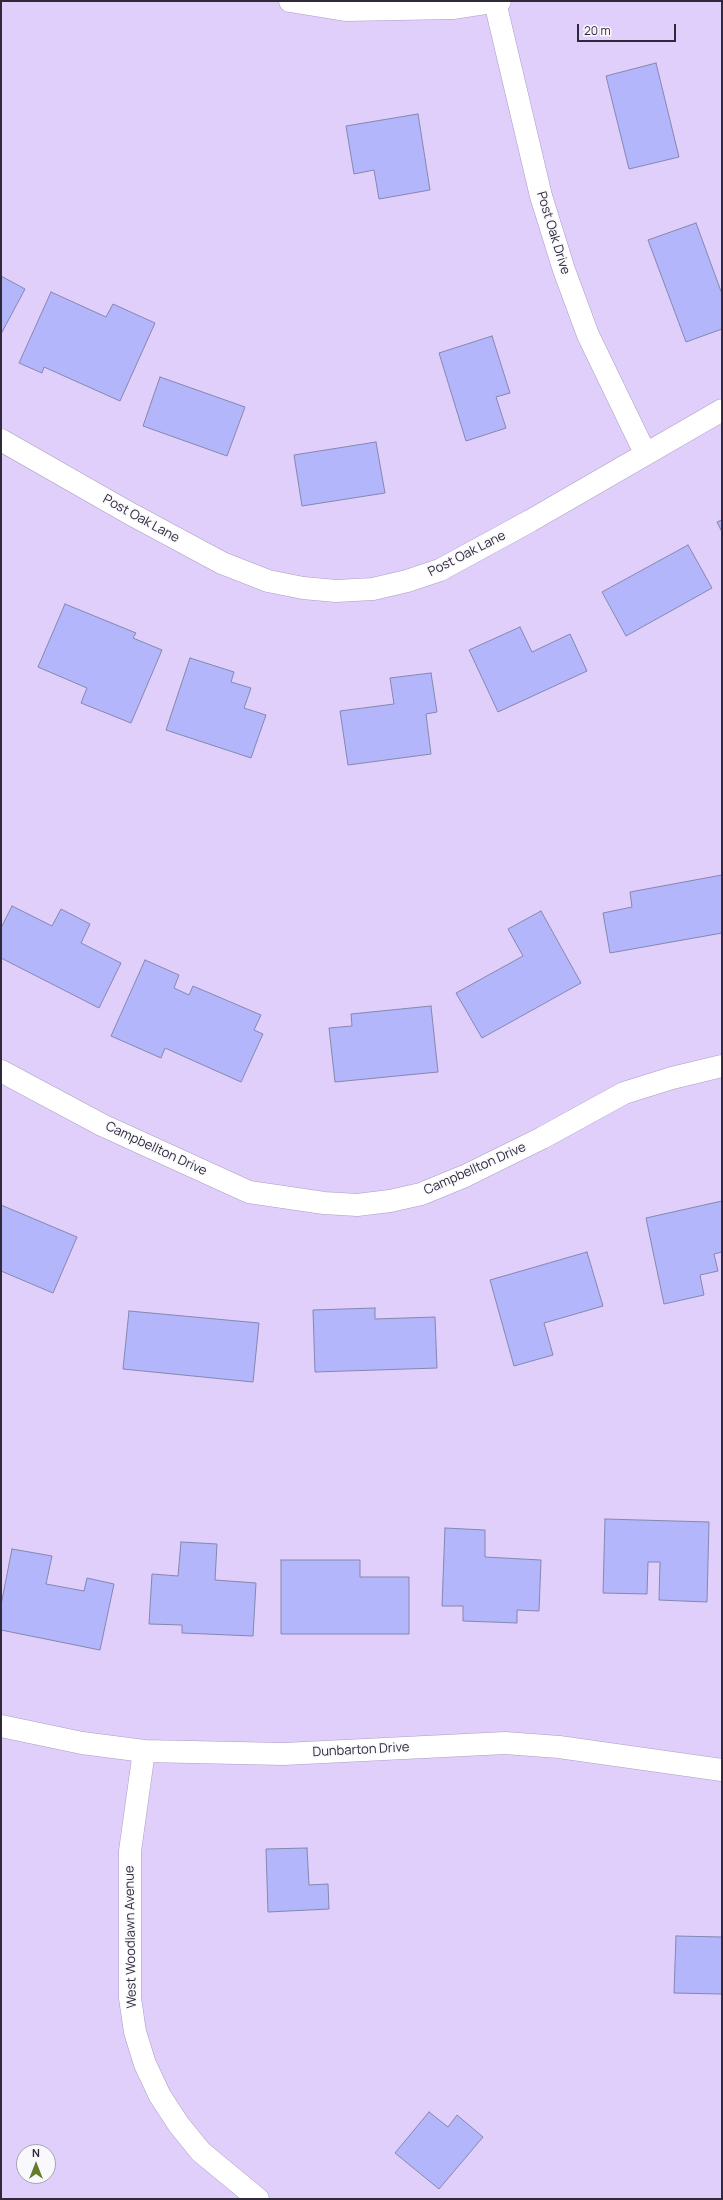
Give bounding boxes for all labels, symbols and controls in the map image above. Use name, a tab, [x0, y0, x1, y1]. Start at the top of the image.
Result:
scale bar	[579, 16, 678, 42]
text: 20 m	[584, 22, 611, 39]
street label: Post Oak Drive	[533, 190, 573, 276]
street label: Post Oak Lane	[100, 492, 182, 546]
street label: Post Oak Lane	[426, 528, 508, 580]
street label: Campbellton Drive	[103, 1119, 209, 1179]
street label: Campbellton Drive	[422, 1140, 528, 1198]
street label: Dunbarton Drive	[312, 1740, 410, 1760]
street label: West Woodlawn Avenue	[122, 1865, 140, 2009]
north arrow	[16, 2144, 56, 2184]
text: N	[32, 2145, 40, 2160]

